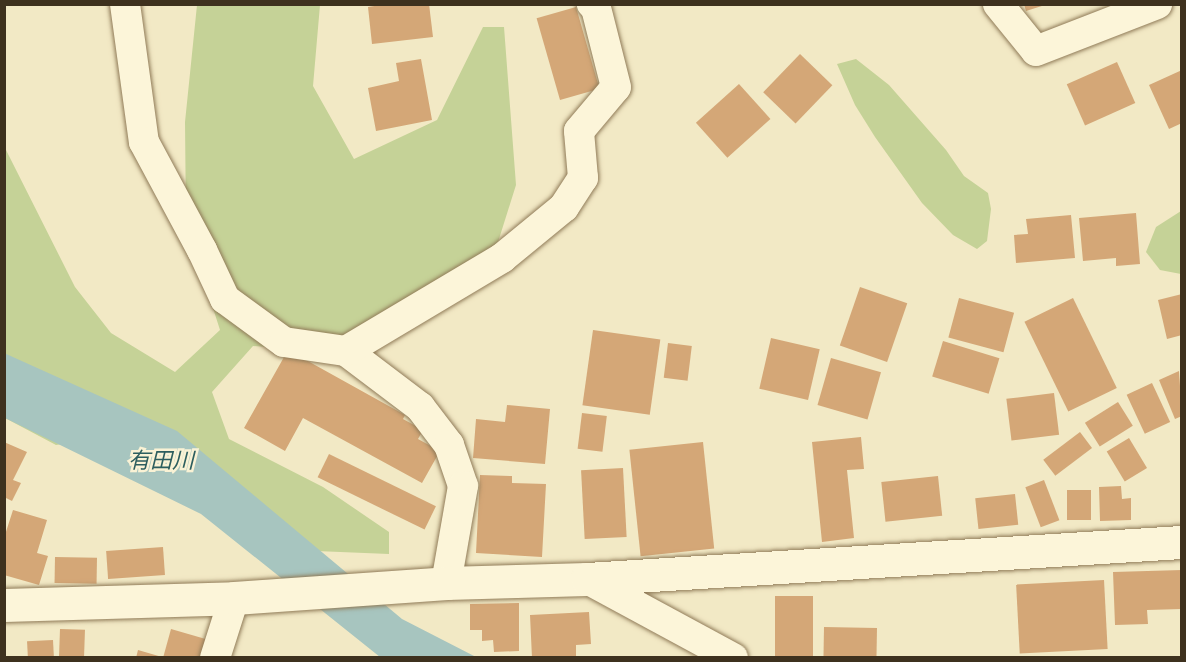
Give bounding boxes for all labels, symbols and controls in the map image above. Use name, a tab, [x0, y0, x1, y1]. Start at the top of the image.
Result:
water label: 有田川	[128, 446, 194, 472]

